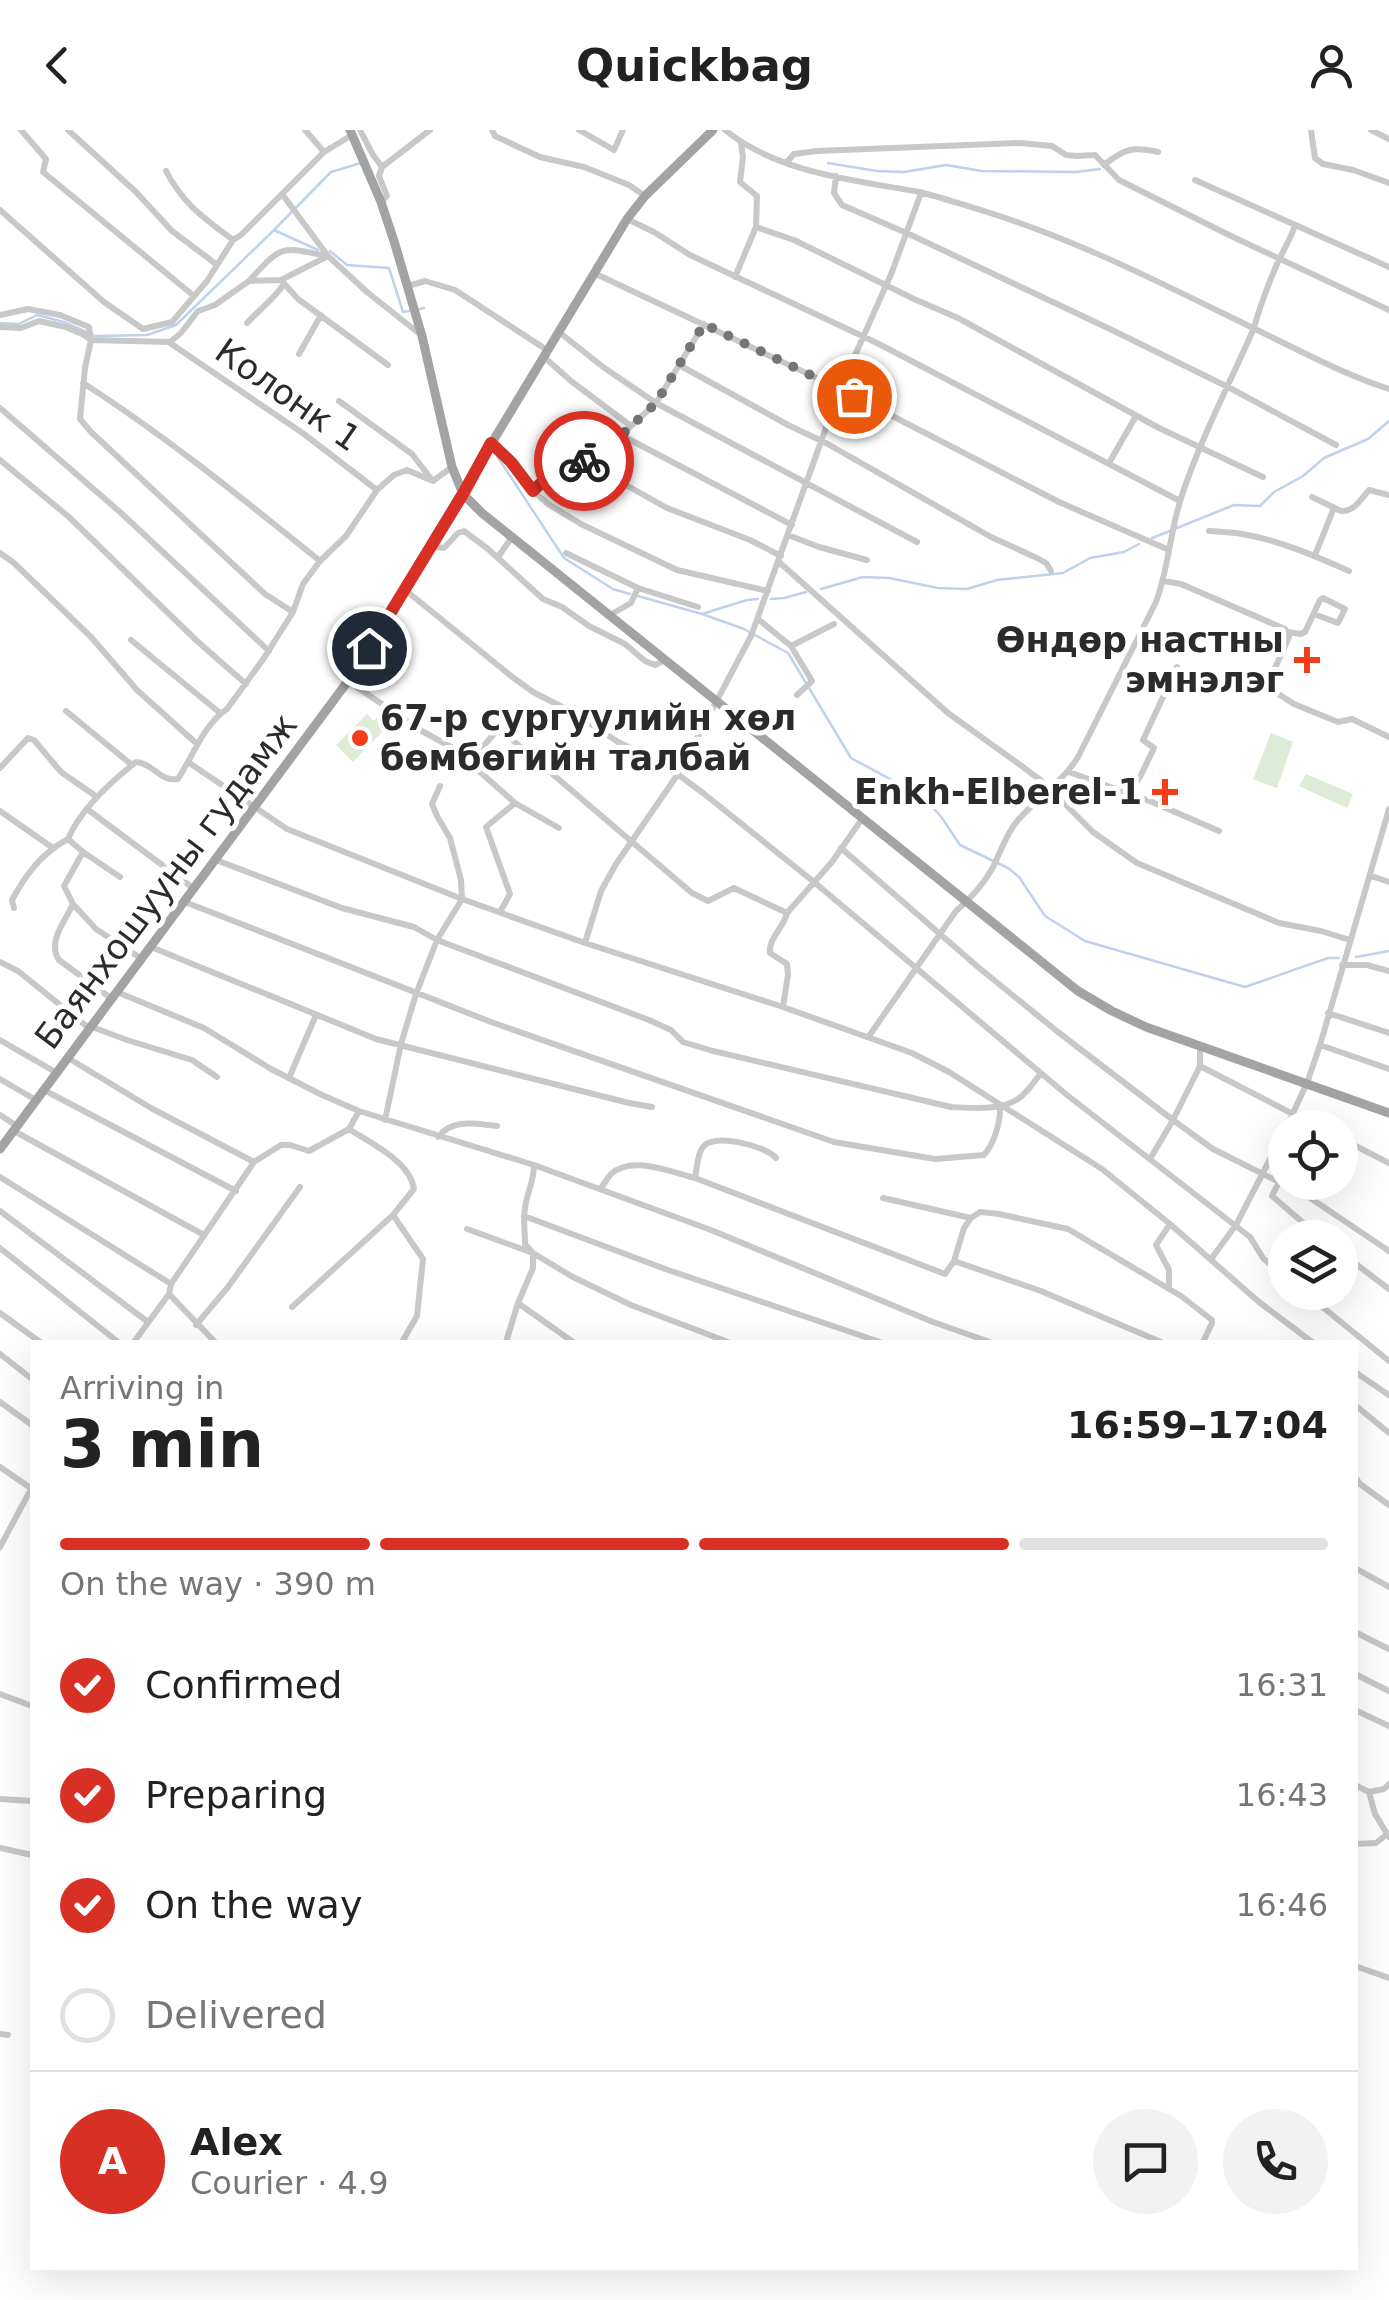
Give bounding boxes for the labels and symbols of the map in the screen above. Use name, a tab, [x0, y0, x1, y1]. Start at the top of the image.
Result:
street label: Колонк 1	[208, 331, 368, 459]
pin	[812, 354, 897, 439]
courier	[534, 411, 634, 511]
pin	[327, 606, 412, 691]
place label: Өндөр настны эмнэлэг	[996, 620, 1284, 700]
marker: Өндөр настны эмнэлэг	[1294, 647, 1320, 673]
place label: 67-р сургуулийн хөл бөмбөгийн талбай	[380, 698, 796, 778]
street label: Баянхошууны гудамж	[27, 706, 305, 1056]
marker: 67-р сургуулийн хөл бөмбөгийн талбай	[349, 727, 371, 749]
place label: Enkh-Elberel-1	[854, 772, 1142, 812]
marker: Enkh-Elberel-1	[1152, 779, 1178, 805]

